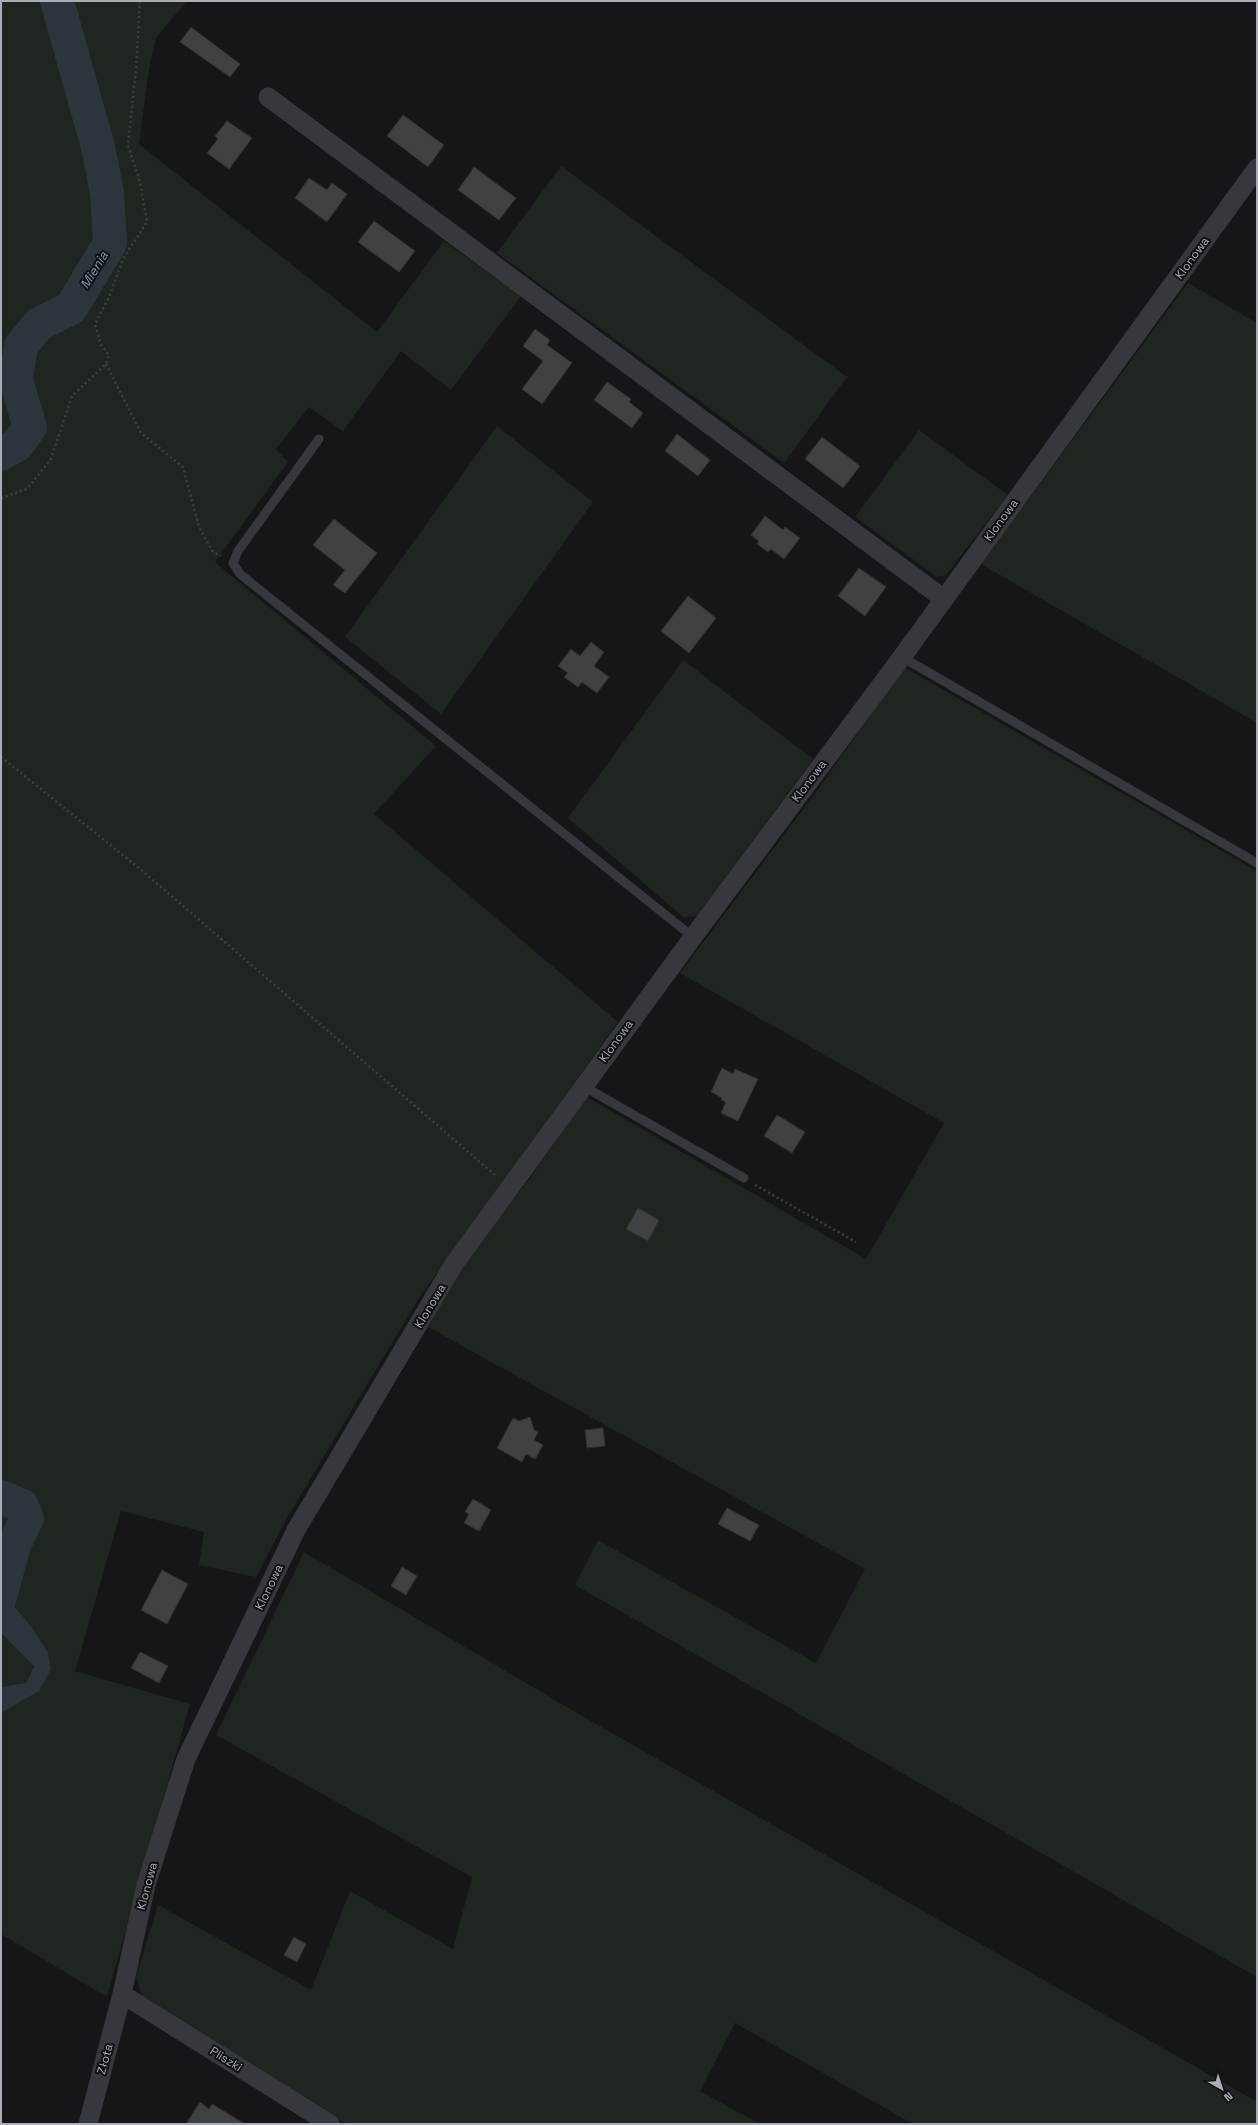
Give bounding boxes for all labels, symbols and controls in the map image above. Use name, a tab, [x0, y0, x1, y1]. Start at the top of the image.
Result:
street label: Klonowa	[1171, 234, 1213, 282]
water label: Mienia	[76, 248, 112, 292]
street label: Klonowa	[980, 496, 1022, 544]
street label: Klonowa	[788, 757, 830, 805]
street label: Klonowa	[595, 1017, 637, 1065]
street label: Klonowa	[411, 1281, 449, 1331]
street label: Klonowa	[251, 1562, 287, 1612]
street label: Klonowa	[133, 1860, 161, 1912]
street label: Złota	[93, 2042, 117, 2076]
street label: Pliszki	[207, 2043, 245, 2075]
north arrow	[1202, 2069, 1242, 2109]
text: N	[1221, 2089, 1236, 2105]

